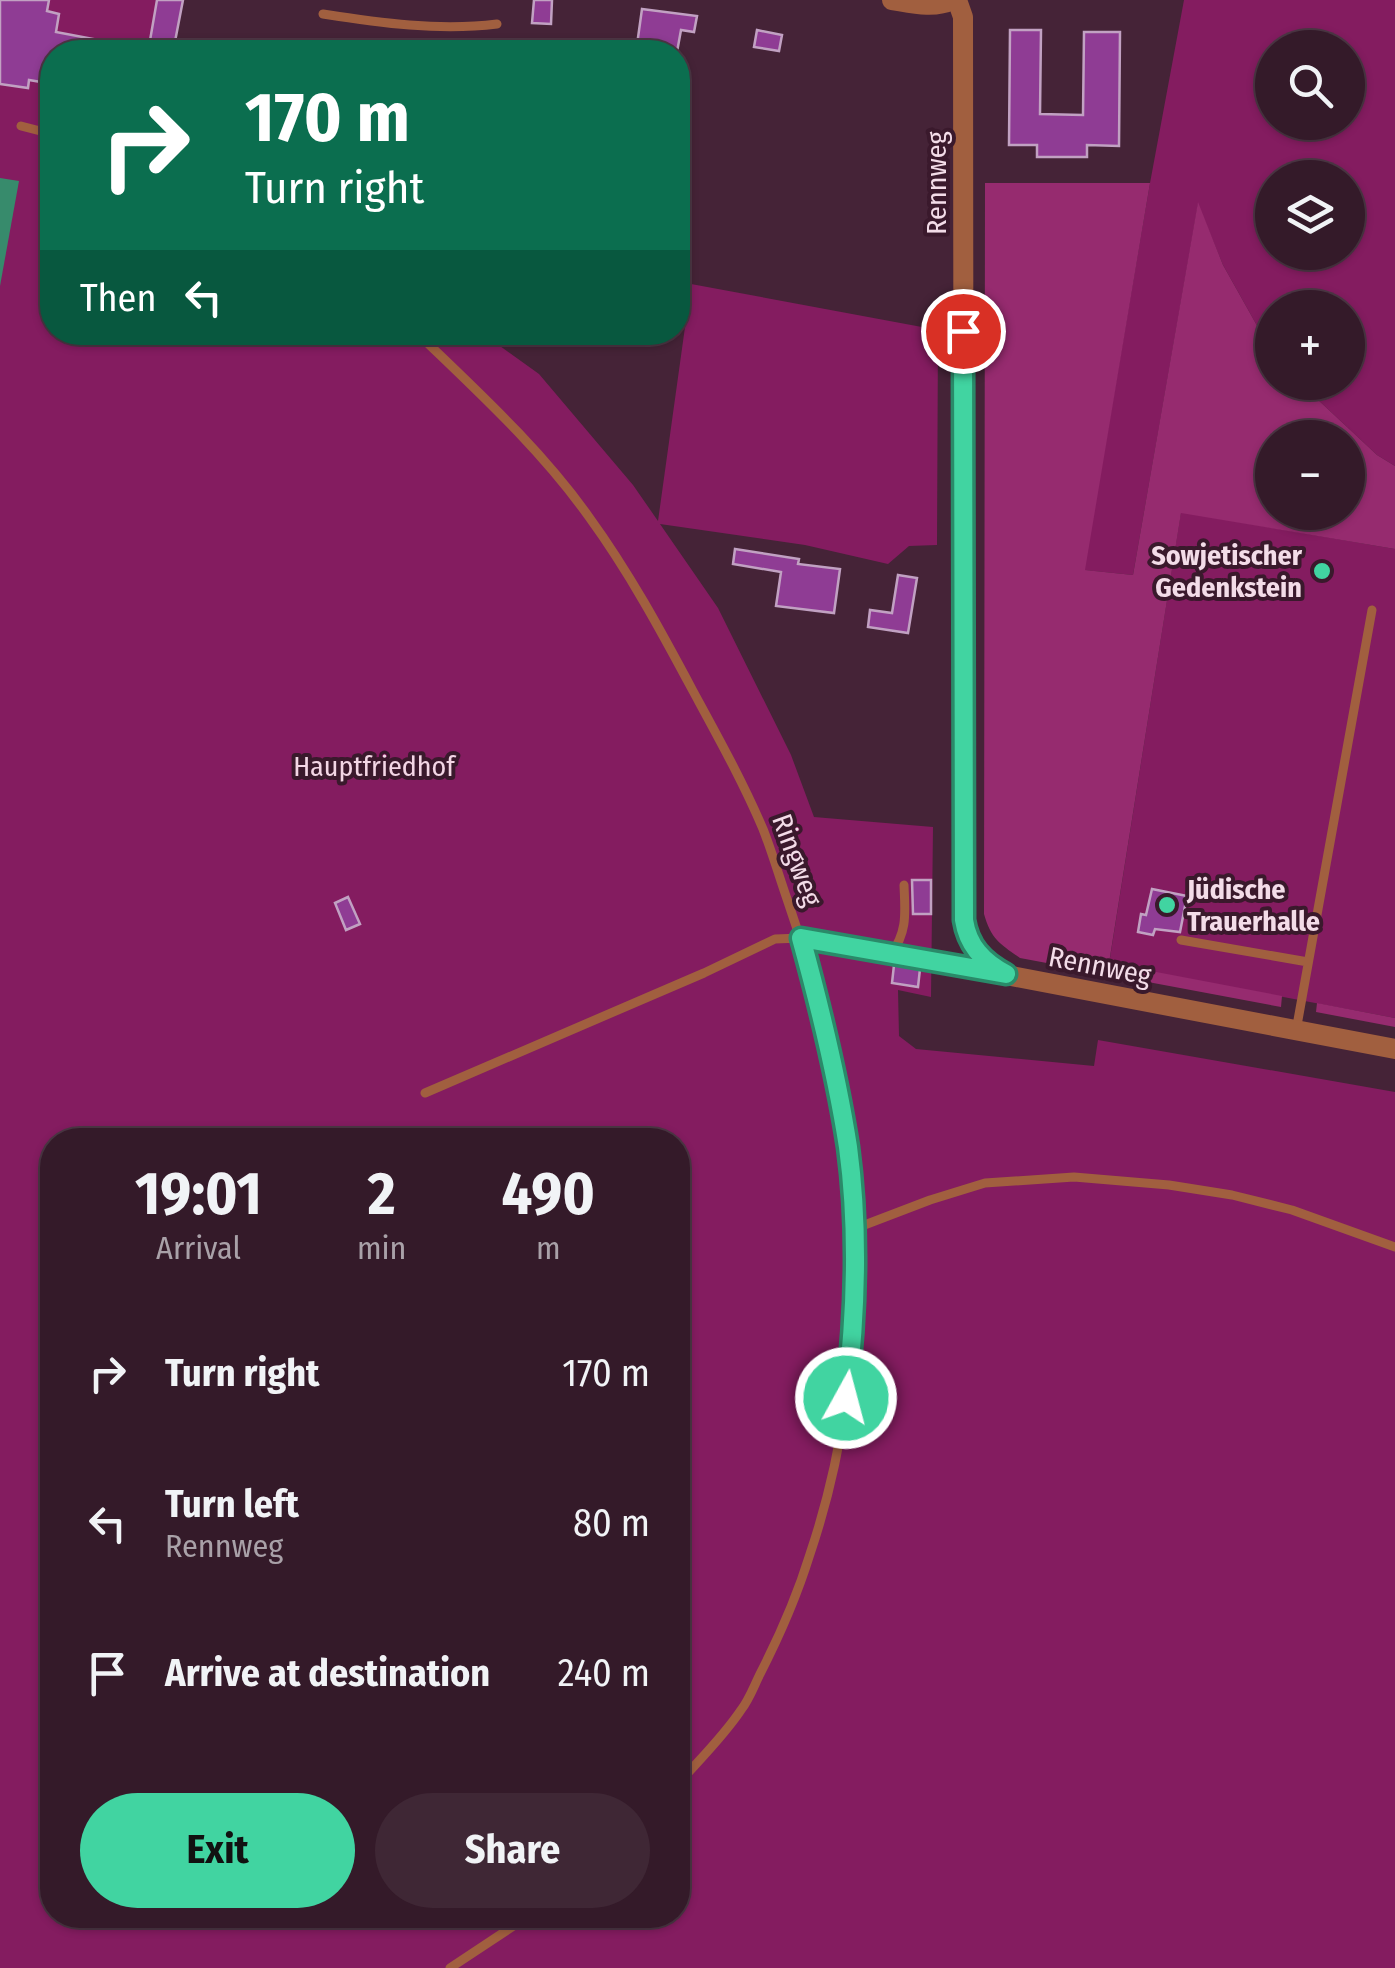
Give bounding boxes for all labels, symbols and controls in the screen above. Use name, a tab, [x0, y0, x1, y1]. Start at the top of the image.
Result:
map controls	[1255, 30, 1365, 530]
button: search	[1255, 30, 1365, 140]
text: 170 m	[245, 76, 410, 160]
icon: right	[80, 80, 210, 210]
street label: Rennweg	[920, 130, 953, 235]
button: layers	[1255, 160, 1365, 270]
text: Turn right	[245, 161, 424, 215]
icon: left	[176, 270, 231, 325]
text: Then	[80, 275, 156, 321]
pin	[921, 289, 1006, 374]
button: +	[1255, 290, 1365, 400]
icon: arrive	[936, 304, 991, 359]
button: −	[1255, 420, 1365, 530]
place label: Sowjetischer Gedenkstein	[1151, 539, 1303, 604]
marker: Sowjetischer Gedenkstein	[1311, 560, 1333, 582]
park label: Hauptfriedhof	[293, 750, 457, 783]
street label: Ringweg	[765, 809, 829, 911]
place label: Jüdische Trauerhalle	[1186, 873, 1320, 938]
marker: Jüdische Trauerhalle	[1156, 894, 1178, 916]
street label: Rennweg	[1046, 940, 1155, 992]
text: 19:01	[135, 1158, 262, 1230]
text: 2	[368, 1158, 396, 1230]
text: 490	[501, 1158, 595, 1230]
text: Arrival	[156, 1229, 241, 1267]
text: min	[357, 1229, 406, 1267]
text: m	[536, 1229, 561, 1267]
icon: right	[80, 1346, 135, 1401]
position arrow	[794, 1346, 898, 1450]
text: Turn right	[165, 1350, 319, 1396]
text: 170 m	[562, 1350, 650, 1396]
text: Turn left	[165, 1481, 299, 1527]
icon: left	[80, 1496, 135, 1551]
text: 80 m	[573, 1500, 650, 1546]
text: Rennweg	[165, 1527, 283, 1565]
icon: arrive	[80, 1646, 135, 1701]
text: Arrive at destination	[165, 1650, 490, 1696]
text: 240 m	[558, 1650, 650, 1696]
button: Exit	[80, 1793, 355, 1908]
button: Share	[375, 1793, 650, 1908]

